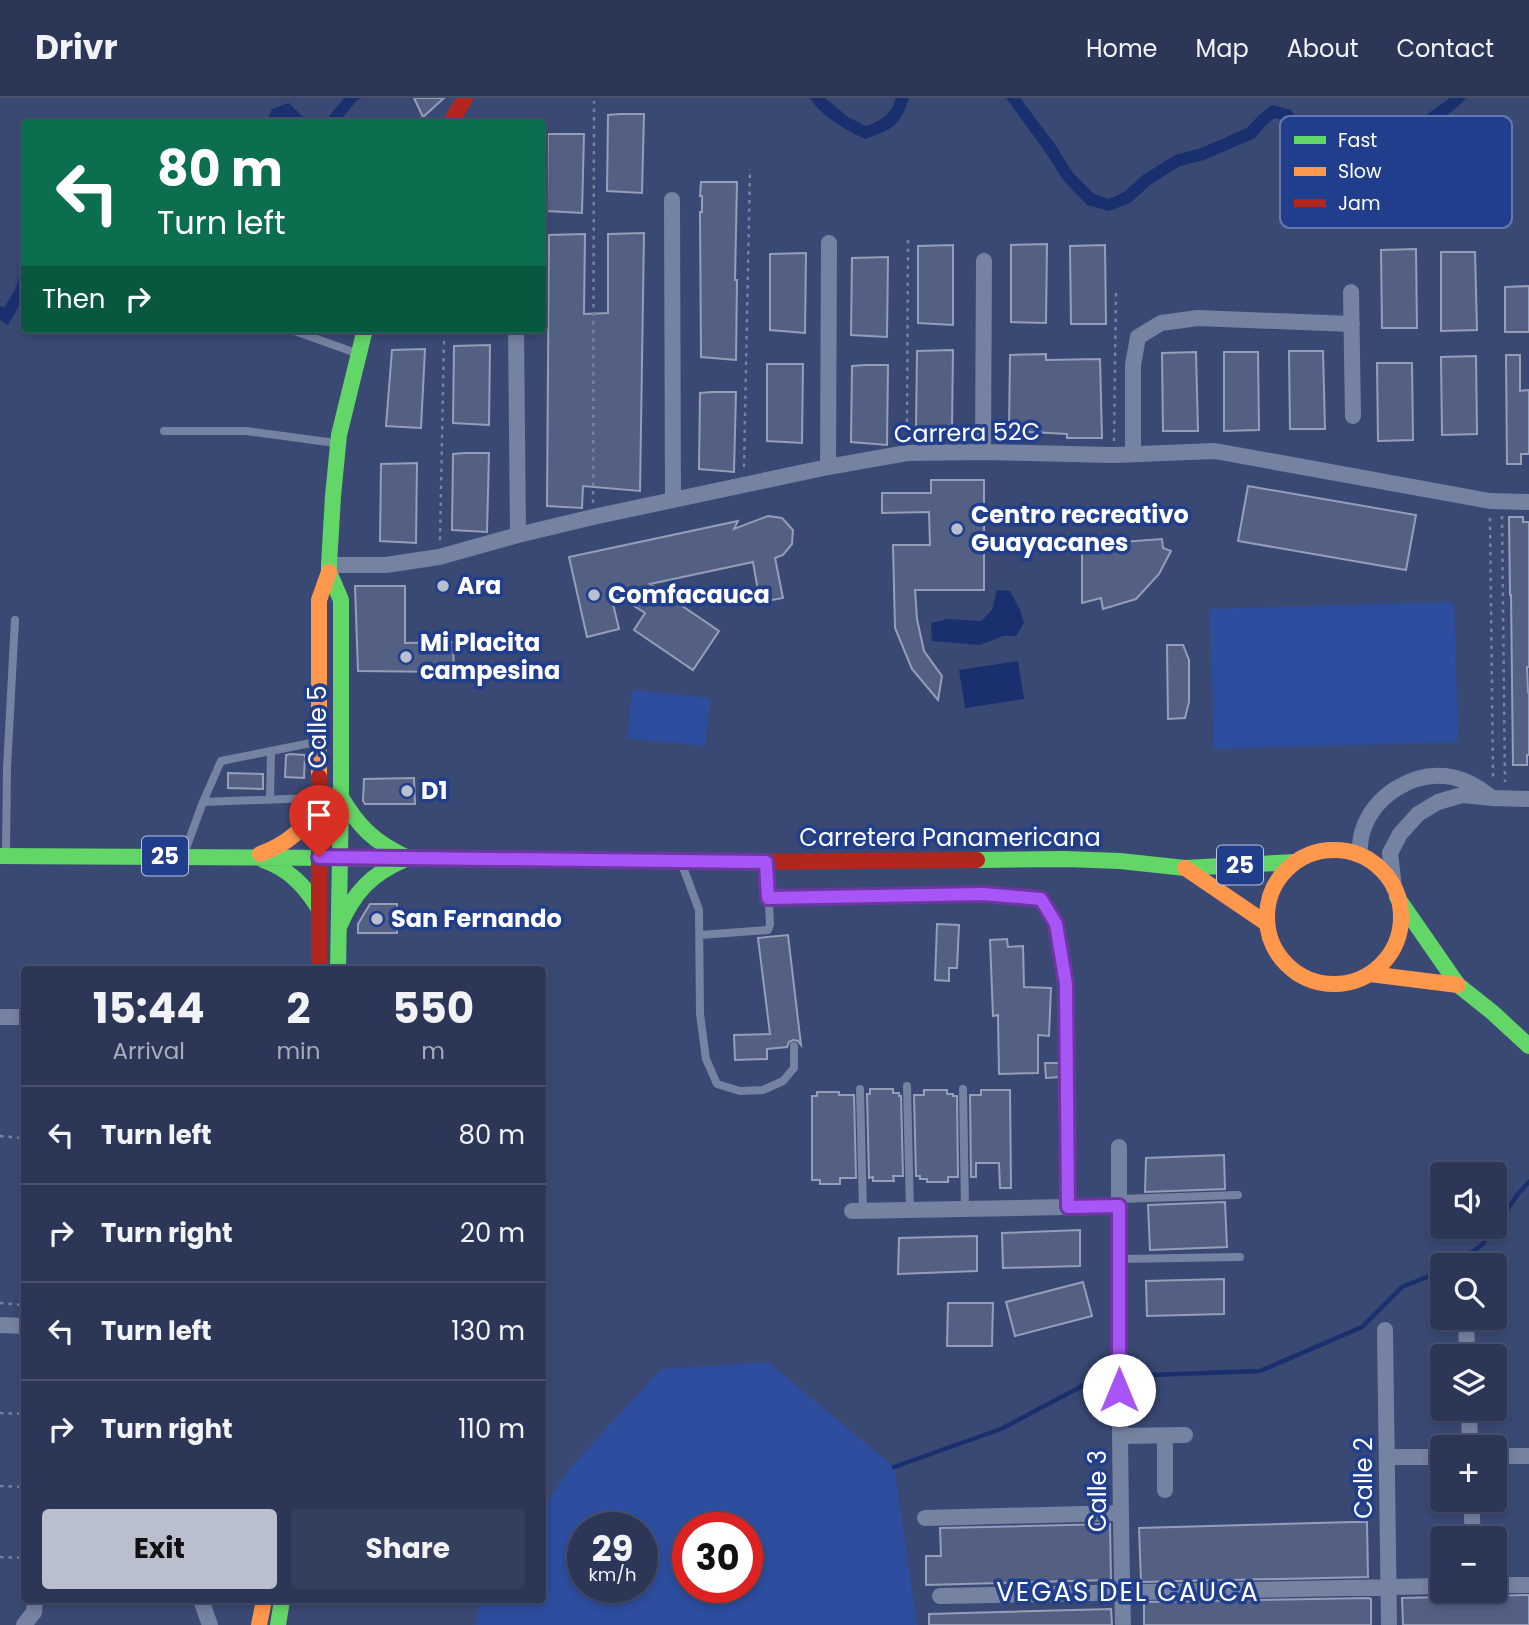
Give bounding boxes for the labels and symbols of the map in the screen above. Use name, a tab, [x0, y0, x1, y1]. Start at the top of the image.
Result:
legend	[1280, 116, 1512, 228]
text: Fast	[1338, 127, 1377, 154]
text: Slow	[1338, 158, 1382, 185]
text: Jam	[1338, 190, 1380, 217]
street label: Carrera 52C	[893, 415, 1041, 450]
place label: Centro recreativo Guayacanes	[971, 498, 1189, 559]
marker: Centro recreativo Guayacanes	[949, 521, 965, 537]
place label: Ara	[457, 569, 501, 602]
marker: Ara	[435, 578, 451, 594]
place label: Comfacauca	[608, 578, 770, 611]
marker: Comfacauca	[586, 587, 602, 603]
place label: Mi Placita campesina	[420, 626, 560, 687]
marker: Mi Placita campesina	[398, 649, 414, 665]
street label: Calle 5	[301, 686, 334, 768]
place label: D1	[421, 774, 447, 807]
marker: D1	[399, 783, 415, 799]
pin	[289, 785, 349, 857]
street label: Carretera Panamericana	[799, 821, 1101, 854]
road number: 25	[142, 836, 188, 876]
road number: 25	[1217, 846, 1263, 884]
place label: San Fernando	[391, 902, 562, 935]
marker: San Fernando	[369, 911, 385, 927]
position arrow	[1082, 1353, 1156, 1427]
street label: Calle 2	[1347, 1437, 1380, 1519]
street label: Calle 3	[1081, 1450, 1114, 1532]
speed limit sign: 30	[672, 1512, 763, 1603]
district label: VEGAS DEL CAUCA	[996, 1574, 1260, 1610]

